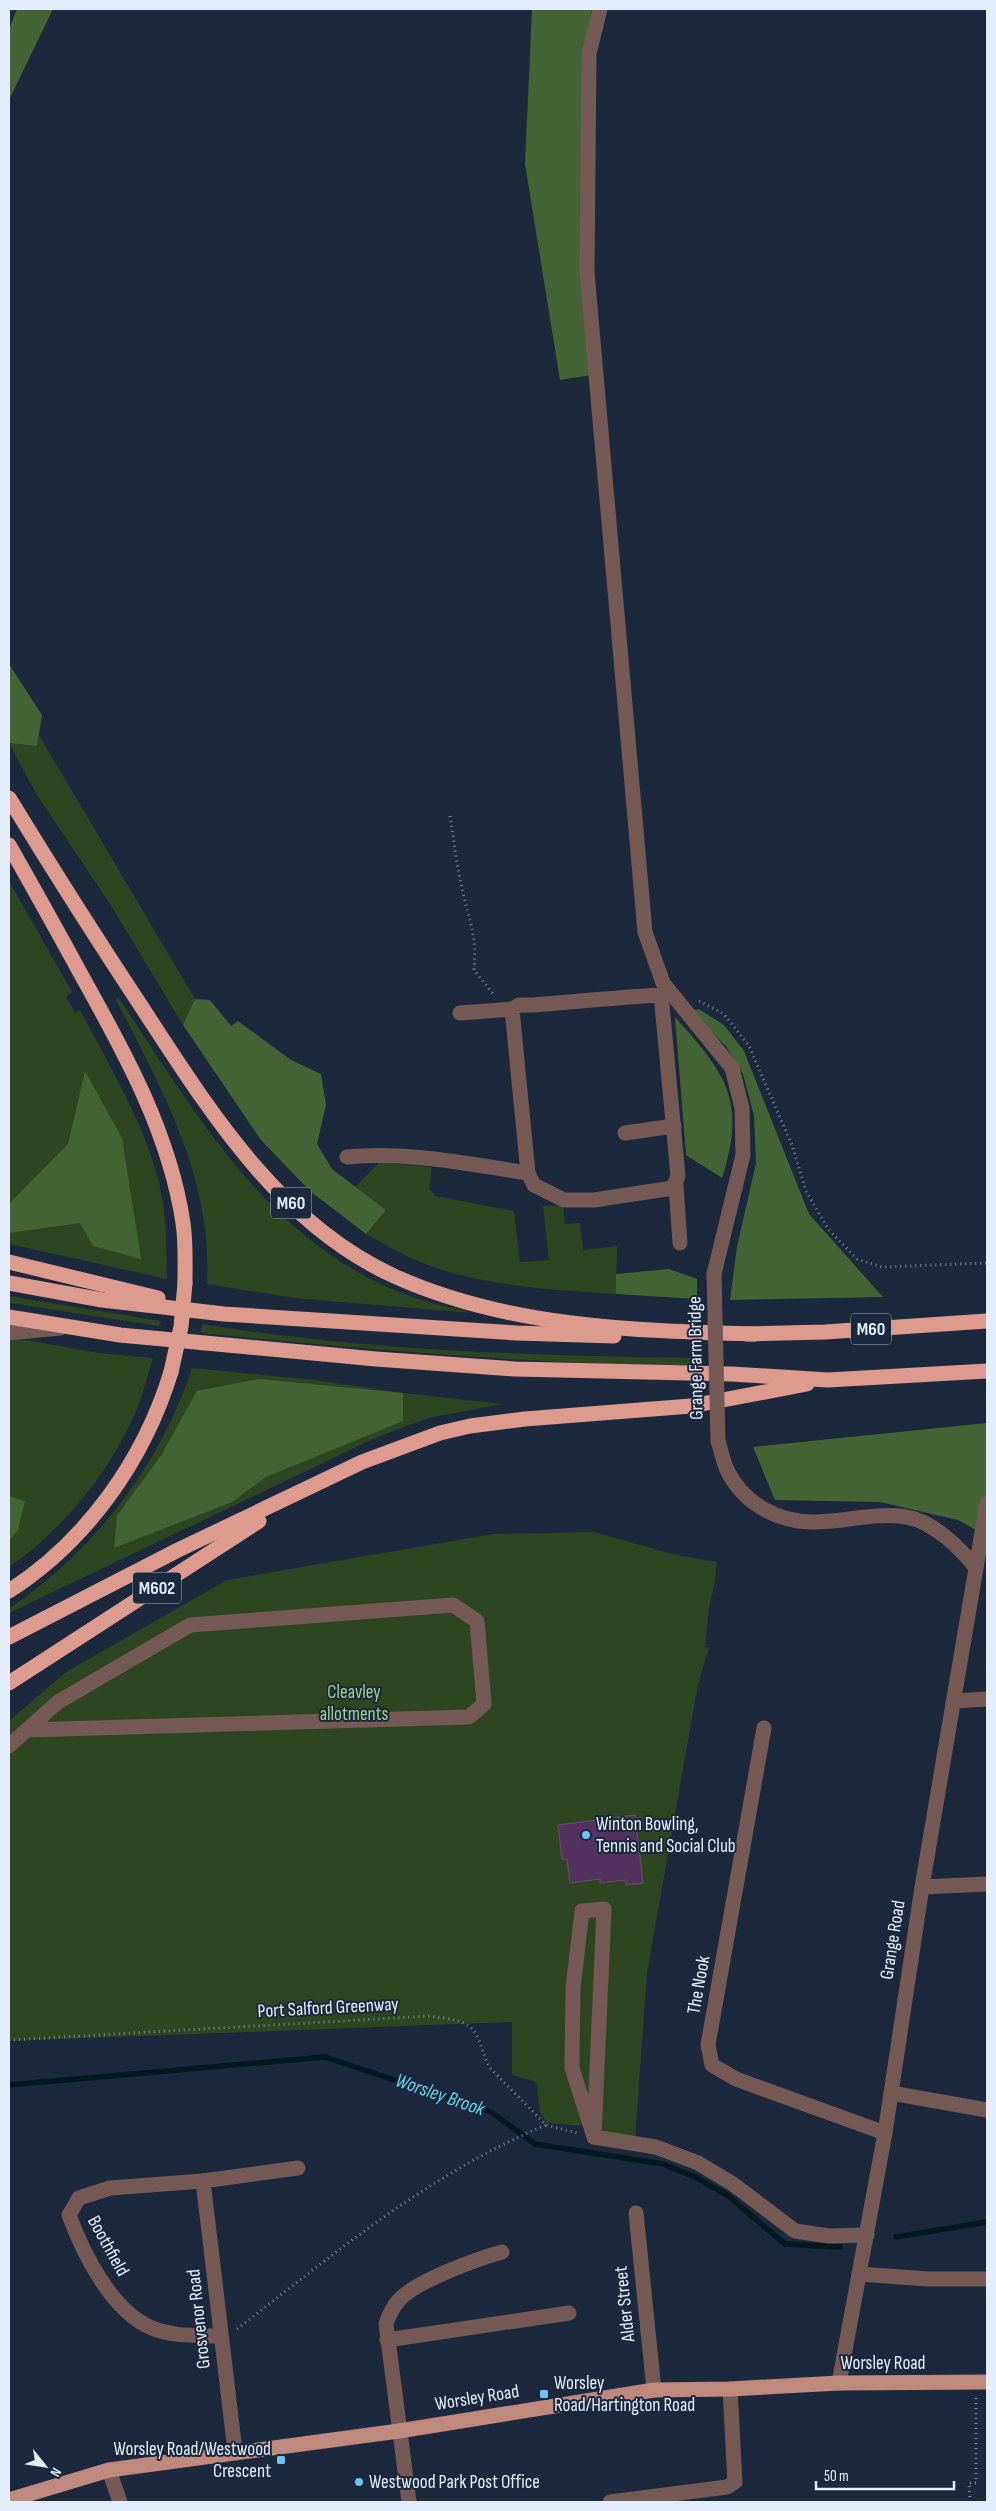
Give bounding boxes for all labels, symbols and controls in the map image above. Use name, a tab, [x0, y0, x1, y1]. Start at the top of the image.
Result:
road number: M60	[271, 1188, 311, 1218]
street label: Grange Farm Bridge	[683, 1296, 709, 1420]
road number: M60	[851, 1314, 891, 1345]
road number: M602	[133, 1572, 181, 1604]
park label: Cleavley allotments	[320, 1681, 388, 1726]
place label: Winton Bowling, Tennis and Social Club	[596, 1813, 736, 1858]
marker: Winton Bowling, Tennis and Social Club	[580, 1829, 592, 1841]
street label: Grange Road	[875, 1899, 911, 1981]
street label: The Nook	[683, 1953, 716, 2016]
street label: Port Salford Greenway	[257, 1993, 400, 2023]
water label: Worsley Brook	[392, 2069, 488, 2122]
street label: Boothfield	[82, 2212, 134, 2280]
street label: Alder Street	[610, 2265, 641, 2344]
street label: Grosvenor Road	[182, 2268, 216, 2370]
street label: Worsley Road	[841, 2352, 925, 2375]
place label: Worsley Road/Hartington Road	[554, 2372, 695, 2417]
street label: Worsley Road	[433, 2380, 521, 2416]
marker: Worsley Road/Hartington Road	[538, 2388, 550, 2400]
place label: Worsley Road/Westwood Crescent	[113, 2438, 271, 2483]
north arrow	[20, 2441, 70, 2491]
marker: Worsley Road/Westwood Crescent	[275, 2454, 287, 2466]
scale bar	[816, 2458, 954, 2490]
text: N	[47, 2465, 65, 2480]
text: 50 m	[824, 2467, 849, 2486]
place label: Westwood Park Post Office	[369, 2471, 540, 2494]
marker: Westwood Park Post Office	[353, 2476, 365, 2488]

